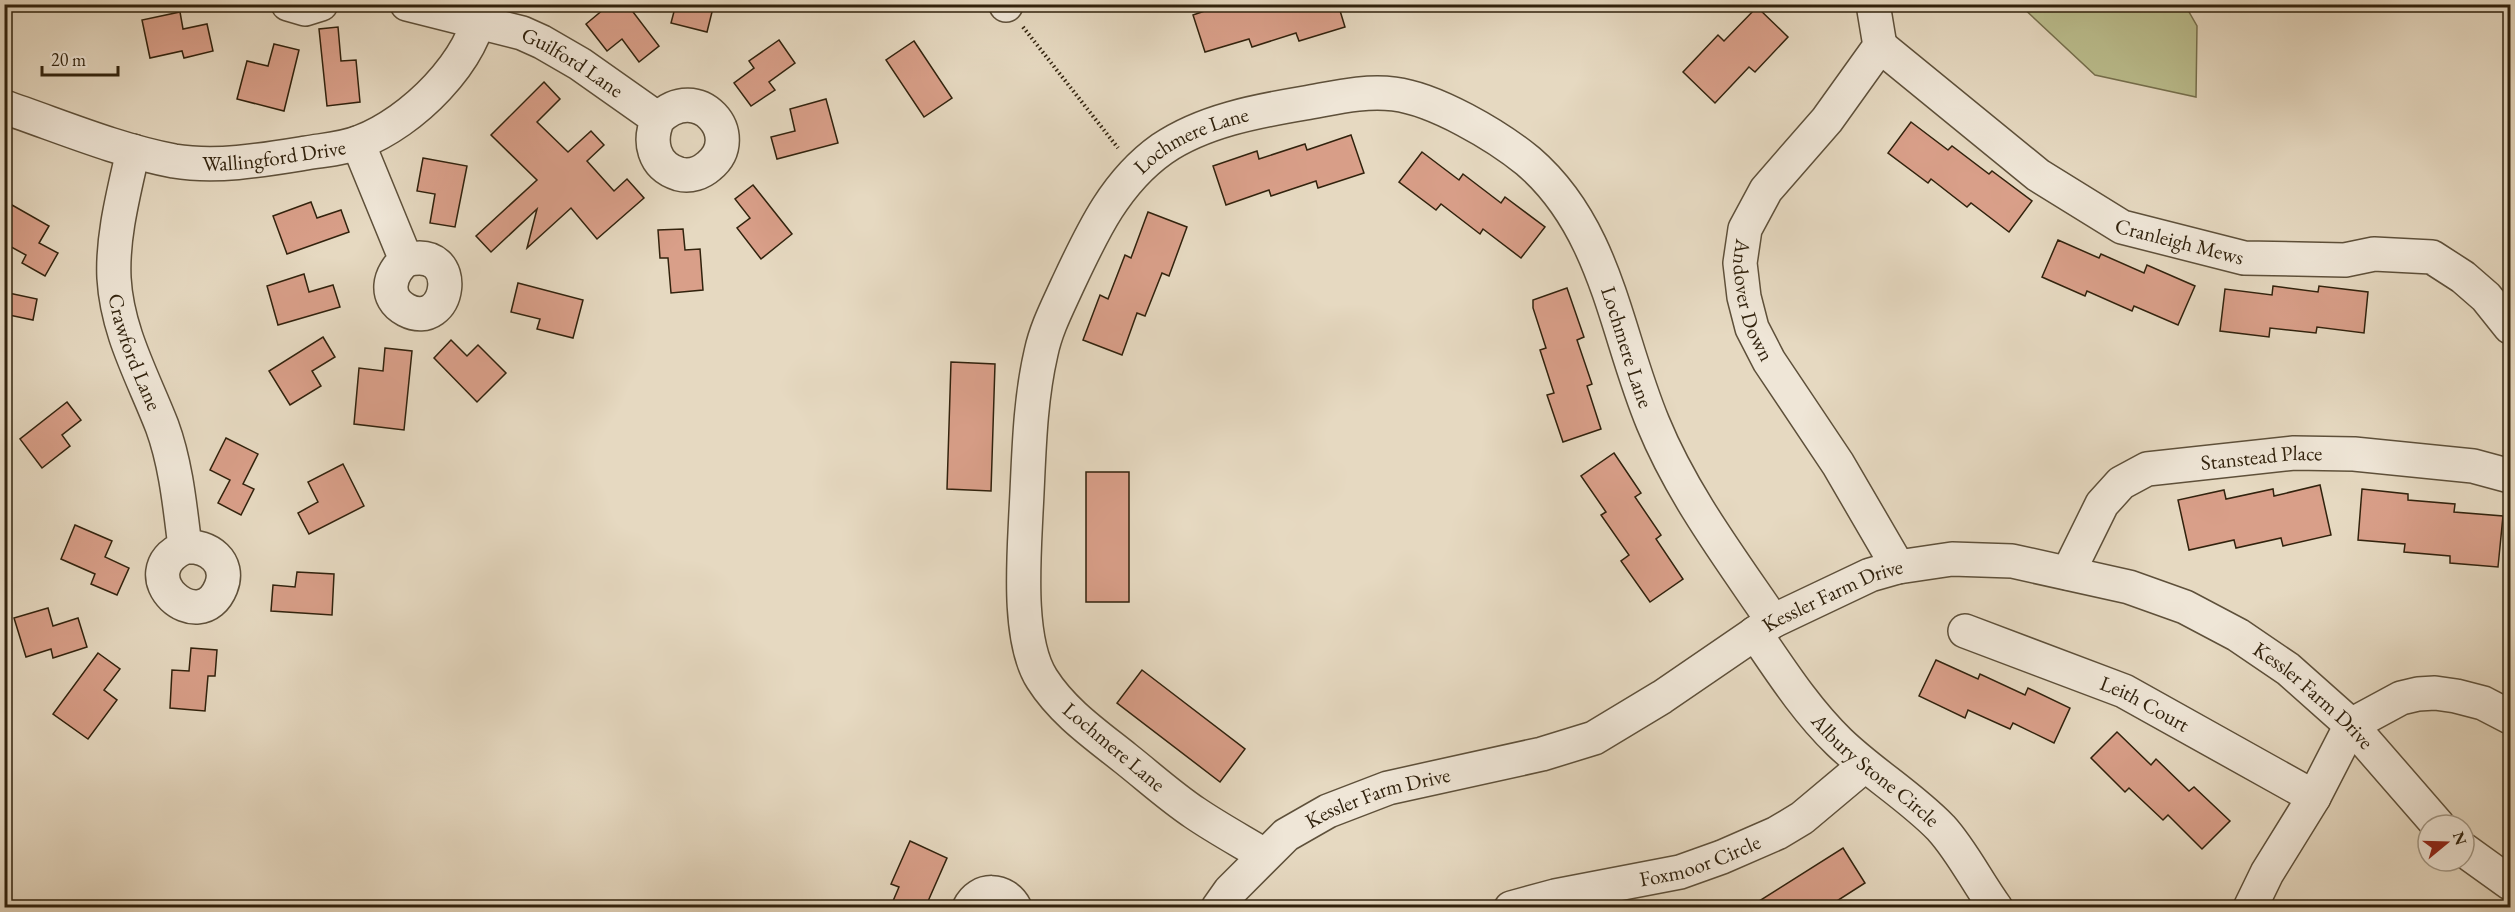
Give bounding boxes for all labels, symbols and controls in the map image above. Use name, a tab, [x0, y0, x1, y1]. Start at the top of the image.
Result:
street label: Guilford Lane	[518, 21, 629, 103]
scale bar	[42, 39, 118, 77]
text: 20 m	[51, 48, 86, 71]
street label: Lochmere Lane	[1127, 100, 1251, 179]
street label: Wallingford Drive	[202, 133, 348, 177]
street label: Cranleigh Mews	[2112, 212, 2247, 270]
street label: Andover Down	[1727, 236, 1781, 366]
street label: Lochmere Lane	[1595, 283, 1660, 412]
street label: Crawford Lane	[103, 291, 168, 414]
street label: Stanstead Place	[2199, 439, 2323, 476]
street label: Kessler Farm Drive	[1756, 552, 1904, 638]
street label: Kessler Farm Drive	[2248, 635, 2380, 755]
street label: Leith Court	[2096, 669, 2195, 738]
street label: Lochmere Lane	[1057, 696, 1171, 797]
street label: Albury Stone Circle	[1805, 707, 1946, 833]
street label: Kessler Farm Drive	[1300, 761, 1452, 834]
north arrow	[2416, 813, 2476, 873]
street label: Foxmoor Circle	[1637, 828, 1764, 892]
text: N	[2448, 829, 2472, 848]

